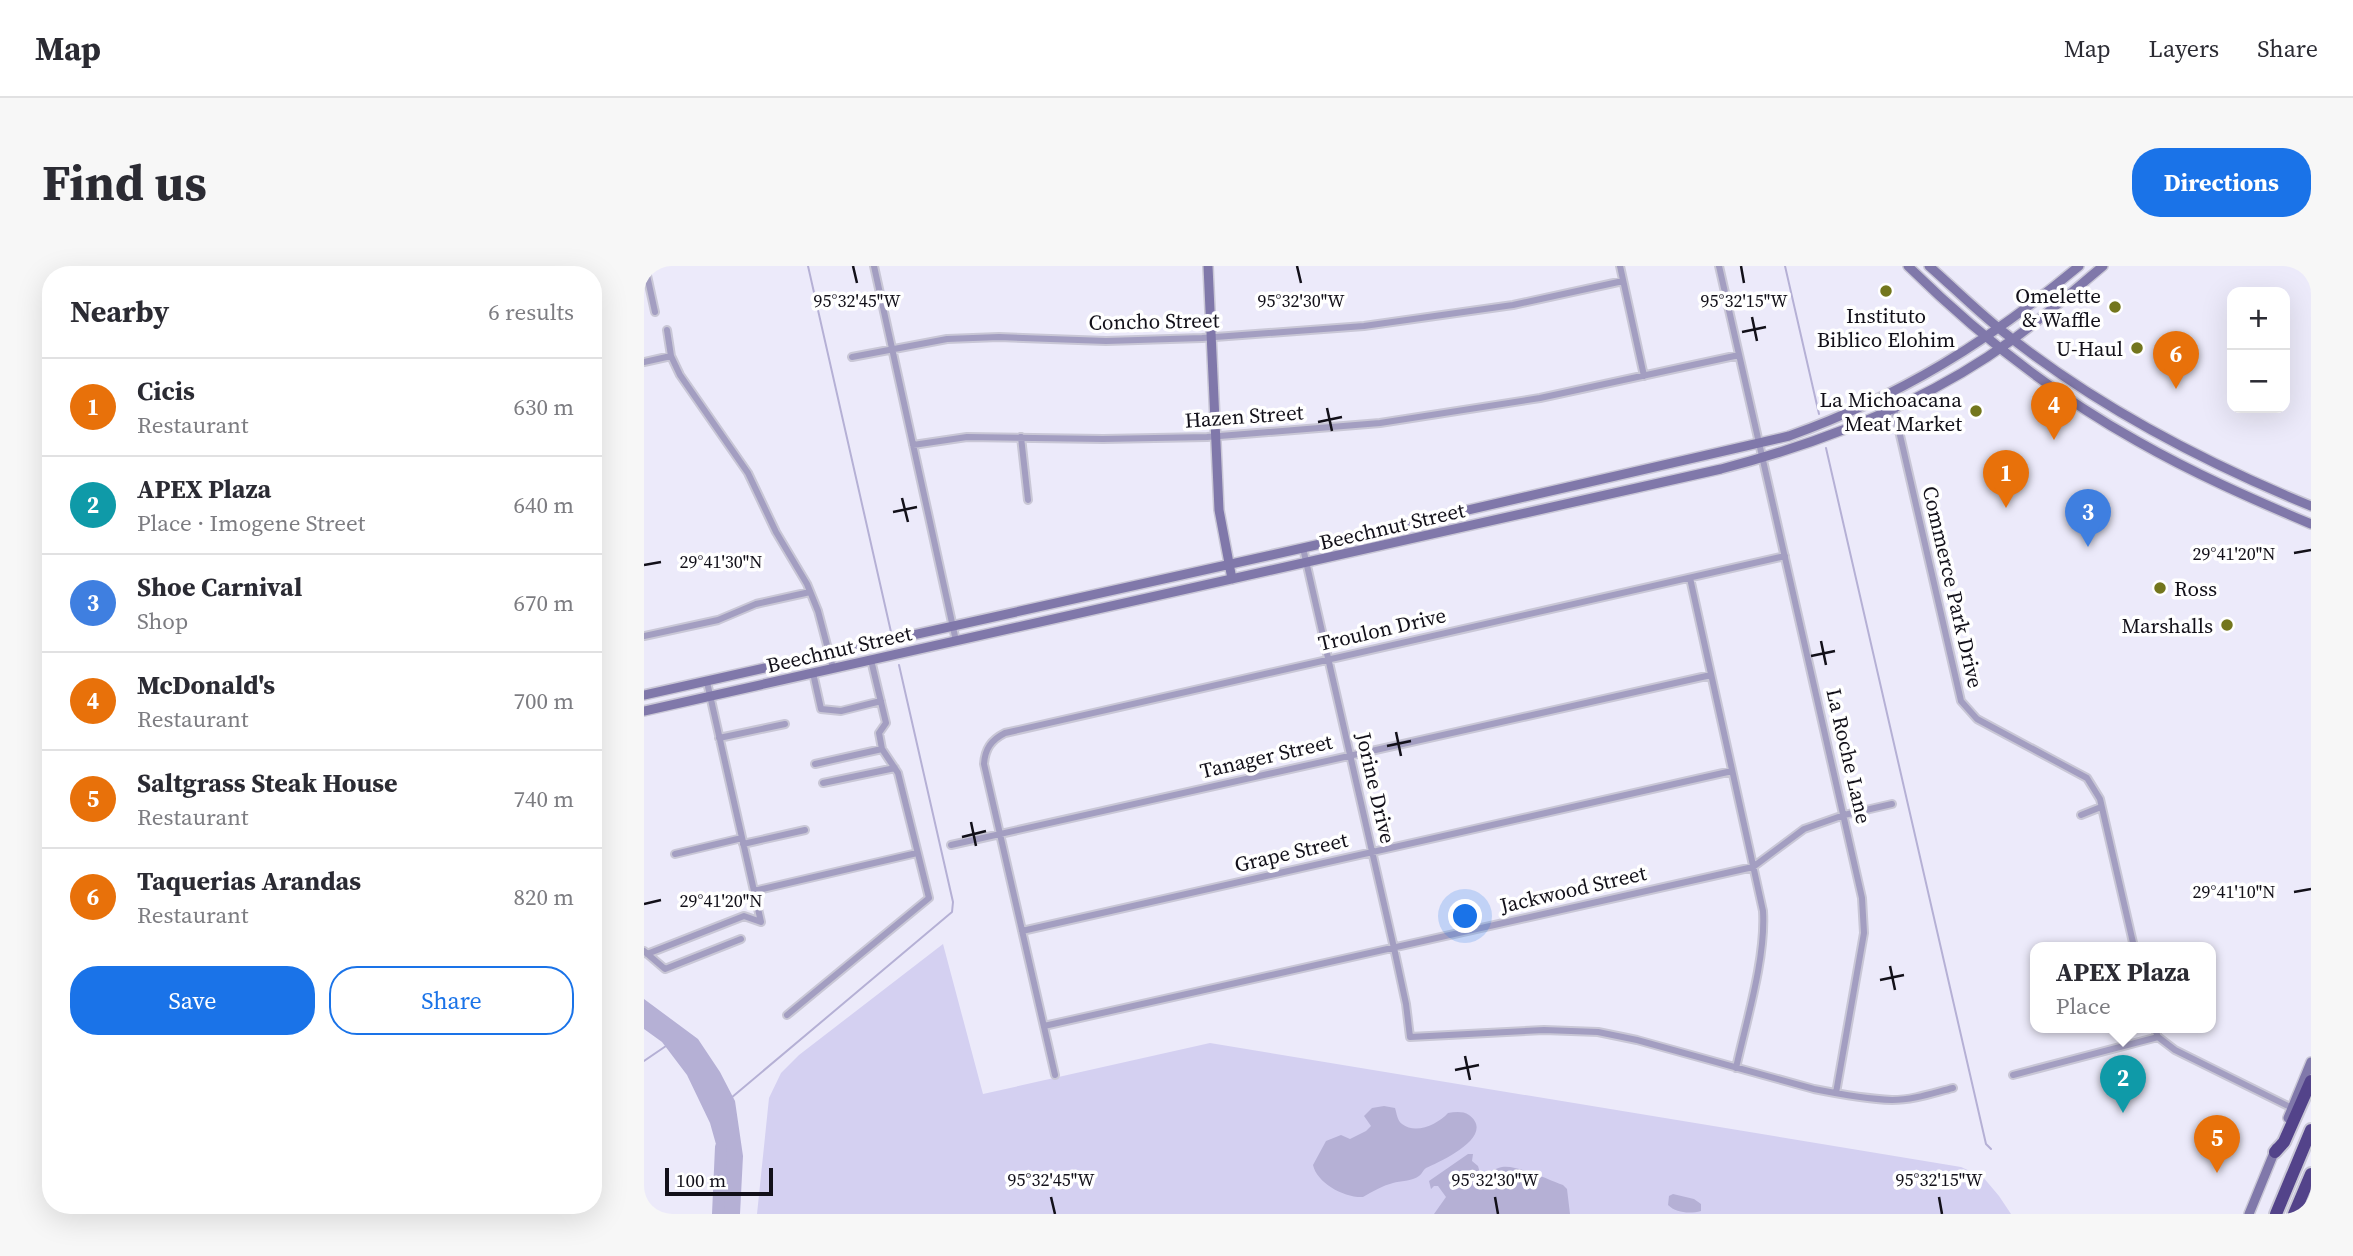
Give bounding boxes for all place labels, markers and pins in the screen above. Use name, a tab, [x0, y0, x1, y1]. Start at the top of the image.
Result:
place label: Omelette & Waffle	[2015, 281, 2101, 334]
marker: Instituto Biblico Elohim	[1878, 283, 1894, 299]
marker: Omelette & Waffle	[2107, 299, 2123, 315]
place label: Instituto Biblico Elohim	[1817, 301, 1955, 354]
pin: 6	[2153, 331, 2199, 389]
place label: U-Haul	[2056, 334, 2123, 363]
marker: U-Haul	[2129, 340, 2145, 356]
pin: 4	[2031, 382, 2077, 440]
place label: La Michoacana Meat Market	[1820, 385, 1962, 438]
marker: La Michoacana Meat Market	[1968, 403, 1984, 419]
pin: 1	[1983, 450, 2029, 508]
pin: 3	[2065, 489, 2111, 547]
place label: Ross	[2174, 574, 2217, 603]
marker: Ross	[2152, 580, 2168, 596]
place label: Marshalls	[2121, 611, 2213, 640]
marker: Marshalls	[2219, 617, 2235, 633]
pin: 2	[2100, 1055, 2146, 1113]
pin: 5	[2194, 1115, 2240, 1173]

